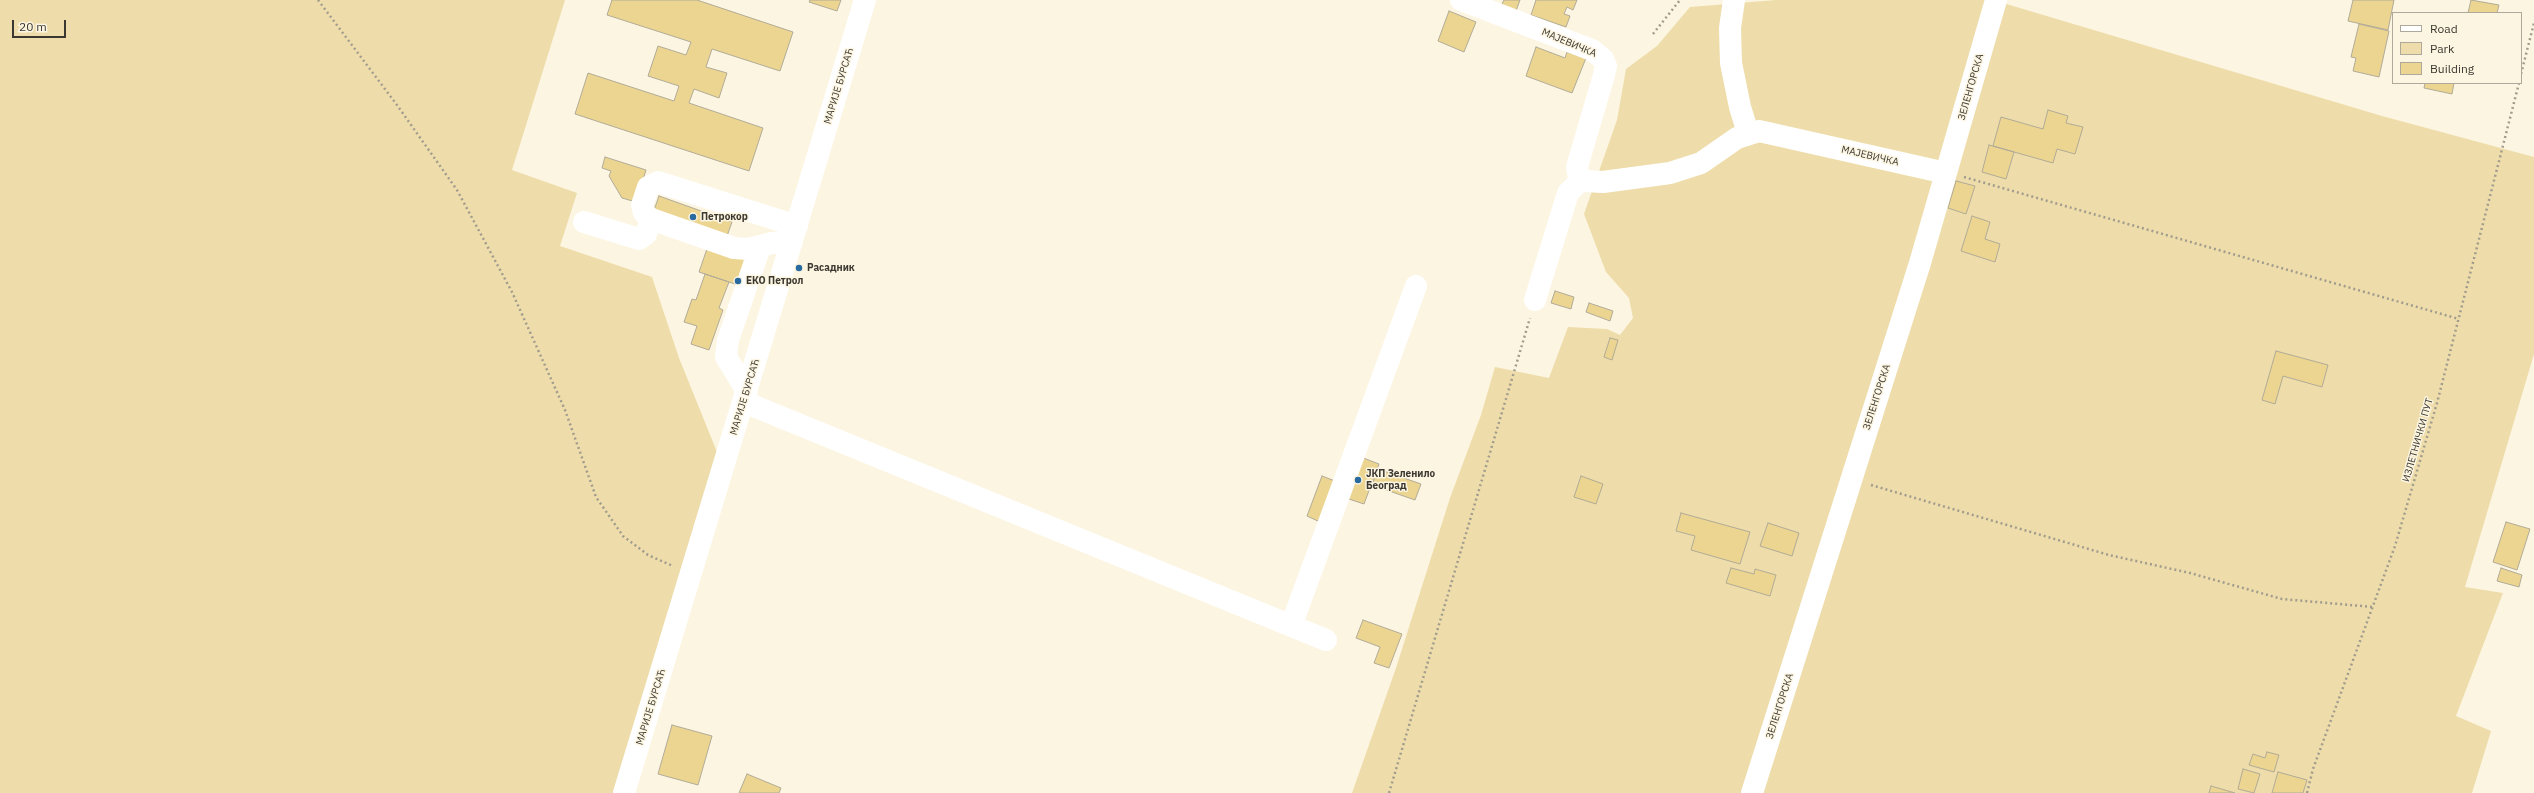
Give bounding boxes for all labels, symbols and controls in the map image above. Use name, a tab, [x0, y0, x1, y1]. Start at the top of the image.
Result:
scale bar	[14, 12, 68, 38]
legend	[2392, 12, 2522, 84]
text: 20 m	[19, 19, 47, 34]
text: Road	[2430, 21, 2458, 36]
street label: МАЈЕВИЧКА	[1540, 26, 1598, 60]
text: Park	[2430, 41, 2454, 56]
street label: МАРИЈЕ БУРСАЋ	[822, 46, 856, 126]
street label: ЗЕЛЕНГОРСКА	[1956, 52, 1986, 122]
text: Building	[2430, 61, 2474, 76]
street label: МАЈЕВИЧКА	[1840, 144, 1900, 168]
place label: Петрокор	[701, 211, 748, 223]
marker: Петрокор	[688, 212, 698, 222]
place label: Расадник	[807, 262, 855, 274]
marker: Расадник	[794, 263, 804, 273]
place label: ЕКО Петрол	[746, 275, 803, 287]
marker: ЕКО Петрол	[733, 276, 743, 286]
street label: МАРИЈЕ БУРСАЋ	[728, 357, 762, 437]
street label: ЗЕЛЕНГОРСКА	[1861, 363, 1893, 431]
street label: ИЗЛЕТНИЧКИ ПУТ	[2400, 397, 2436, 483]
place label: ЈКП Зеленило Београд	[1366, 468, 1435, 492]
marker: ЈКП Зеленило Београд	[1353, 475, 1363, 485]
street label: МАРИЈЕ БУРСАЋ	[634, 667, 668, 747]
street label: ЗЕЛЕНГОРСКА	[1764, 672, 1796, 740]

